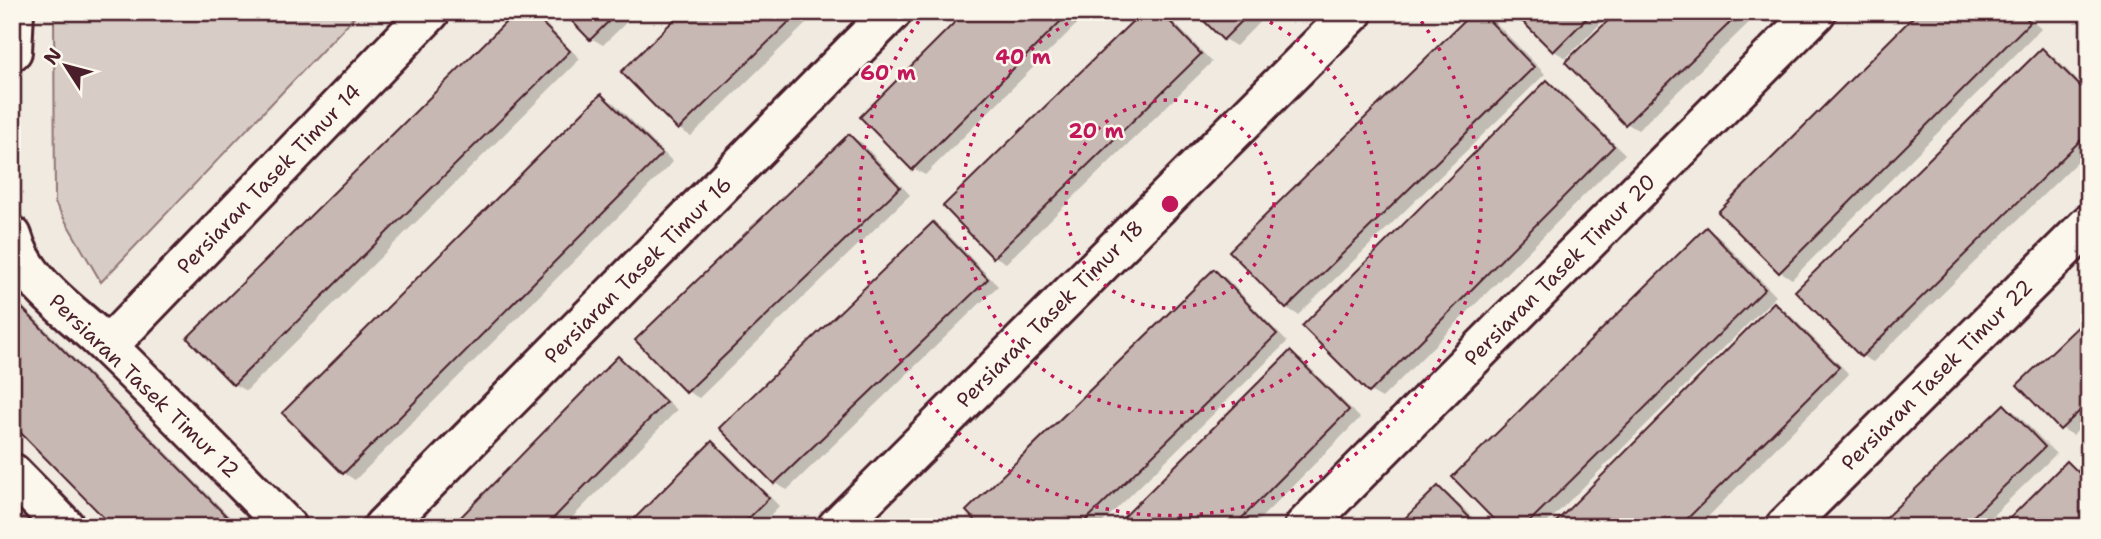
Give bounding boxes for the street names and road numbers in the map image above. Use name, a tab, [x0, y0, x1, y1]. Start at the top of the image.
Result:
street label: Persiaran Tasek Timur 14	[171, 78, 367, 280]
street label: Persiaran Tasek Timur 20	[1458, 168, 1662, 372]
street label: Persiaran Tasek Timur 16	[538, 170, 738, 370]
street label: Persiaran Tasek Timur 18	[950, 214, 1150, 414]
street label: Persiaran Tasek Timur 22	[1835, 273, 2039, 477]
street label: Persiaran Tasek Timur 12	[43, 288, 245, 484]

